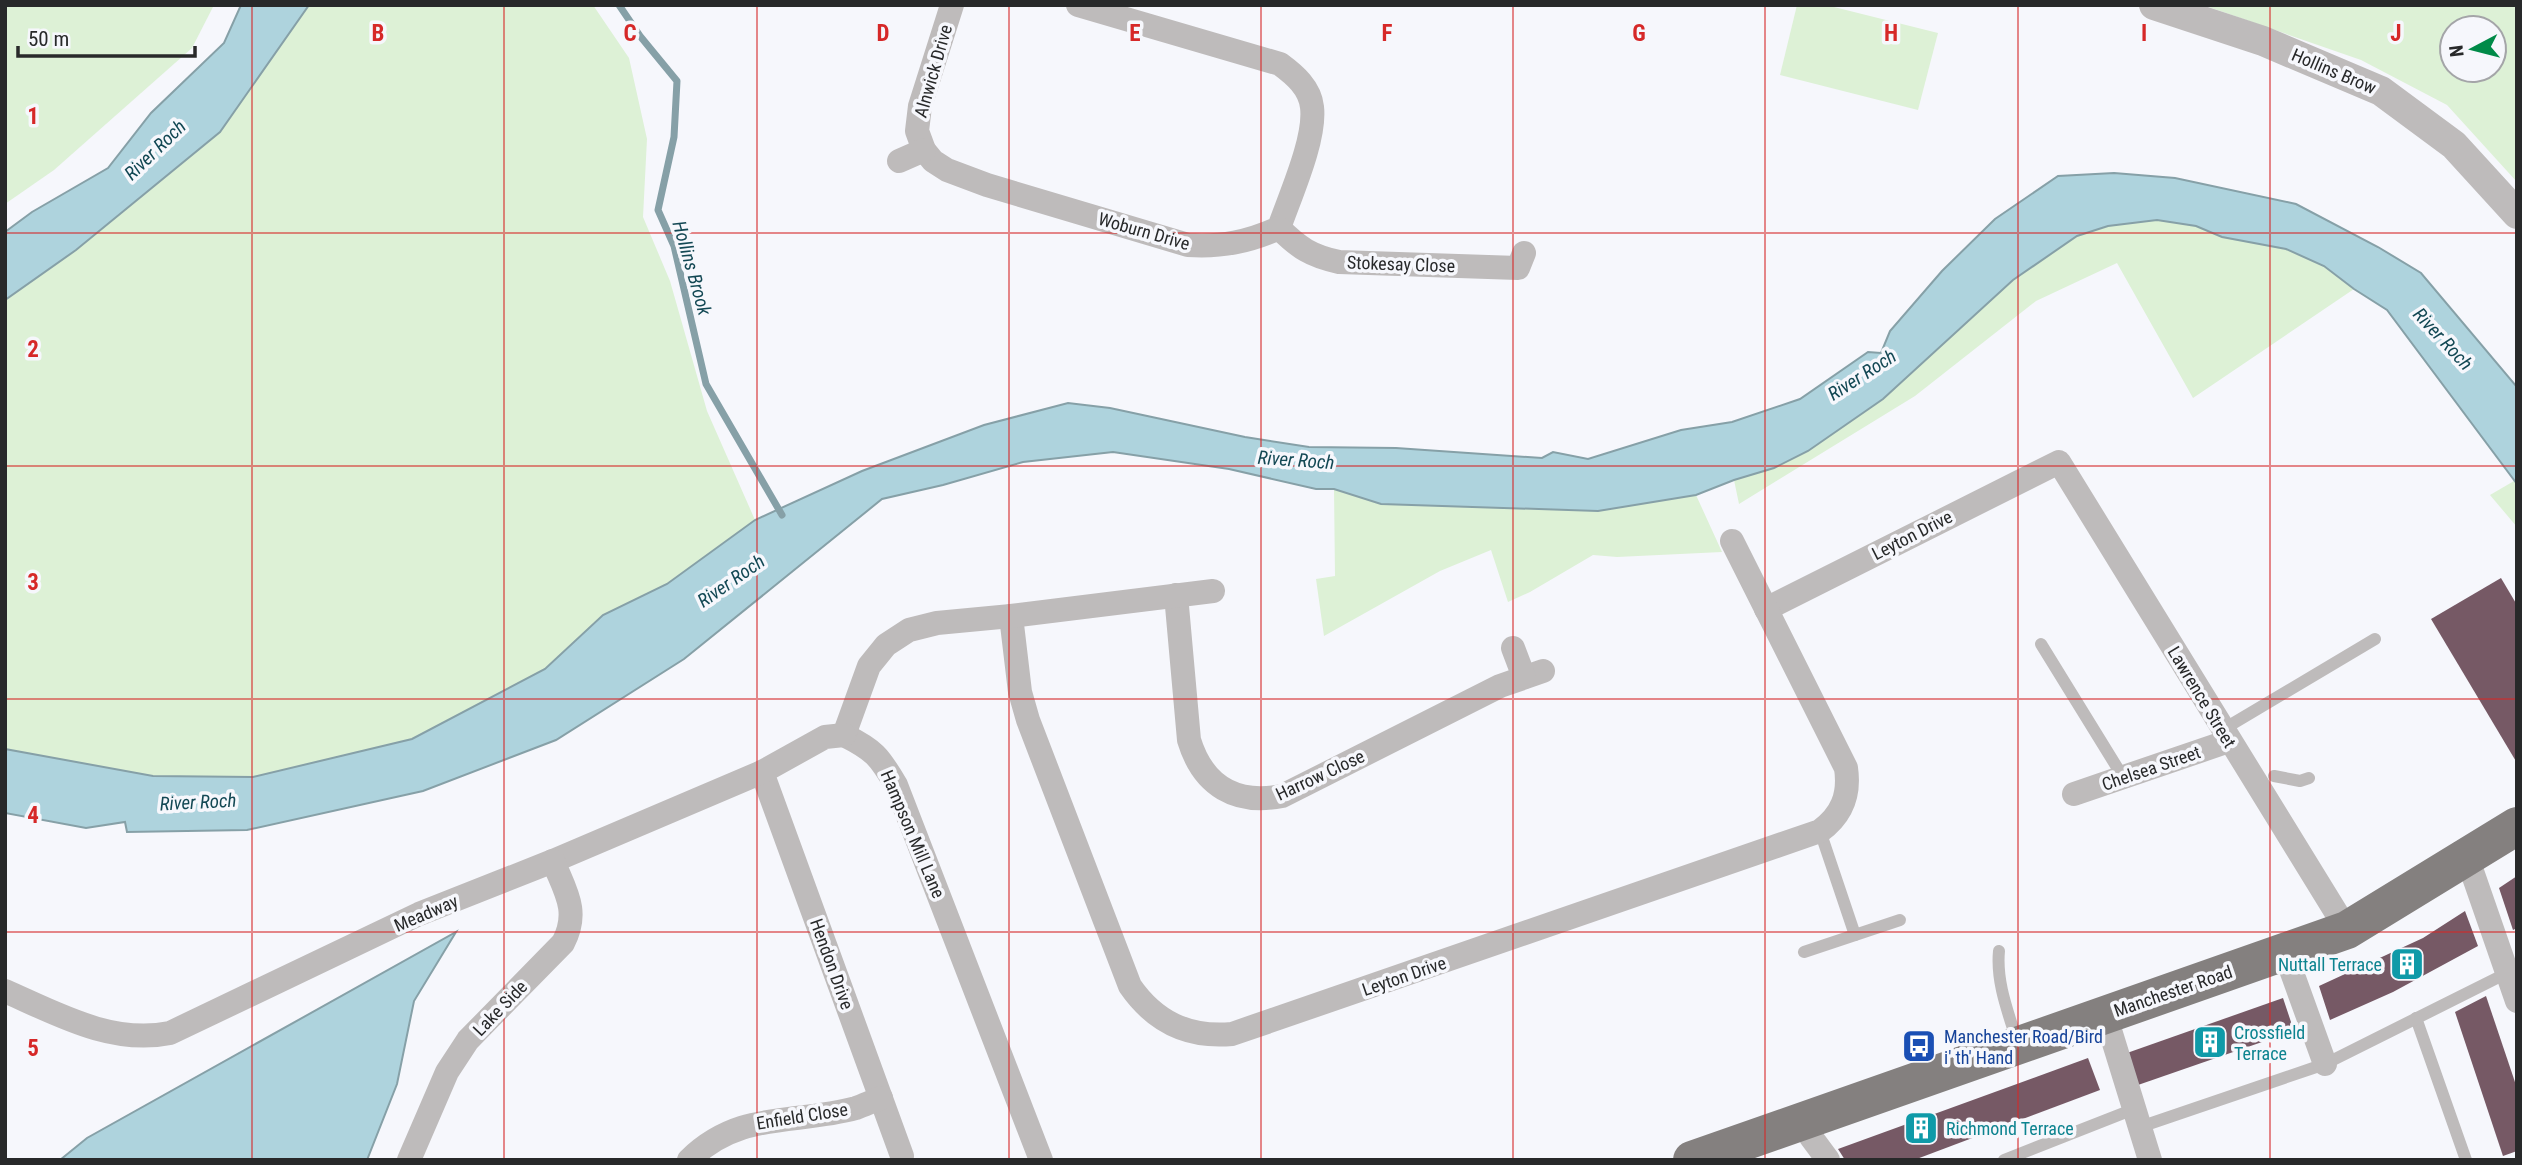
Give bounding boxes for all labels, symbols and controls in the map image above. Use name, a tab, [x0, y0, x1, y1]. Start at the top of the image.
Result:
scale bar	[18, 14, 194, 58]
north arrow	[2438, 14, 2508, 84]
text: B	[372, 20, 384, 47]
text: C	[623, 20, 637, 47]
text: D	[877, 20, 890, 47]
text: E	[1129, 20, 1141, 47]
text: F	[1382, 20, 1393, 47]
text: G	[1632, 20, 1646, 47]
text: H	[1884, 20, 1898, 47]
text: I	[2141, 20, 2147, 47]
text: J	[2390, 20, 2402, 47]
street label: Alnwick Drive	[910, 22, 956, 120]
text: 50 m	[28, 27, 69, 51]
street label: Hollins Brow	[2289, 44, 2380, 98]
text: N	[2444, 44, 2469, 58]
text: 1	[27, 103, 39, 130]
water label: River Roch	[119, 115, 191, 185]
street label: Woburn Drive	[1096, 208, 1192, 254]
water label: Hollins Brook	[668, 218, 717, 319]
street label: Stokesay Close	[1347, 252, 1455, 276]
water label: River Roch	[2408, 303, 2478, 375]
text: 2	[27, 336, 39, 363]
water label: River Roch	[1824, 344, 1900, 406]
water label: River Roch	[1257, 446, 1335, 474]
street label: Leyton Drive	[1868, 506, 1956, 564]
water label: River Roch	[693, 550, 769, 612]
text: 3	[27, 569, 39, 596]
street label: Lawrence Street	[2164, 643, 2240, 751]
street label: Chelsea Street	[2099, 741, 2203, 795]
street label: Harrow Close	[1272, 745, 1368, 805]
street label: Hampson Mill Lane	[877, 767, 949, 901]
water label: River Roch	[159, 789, 237, 815]
text: 4	[27, 802, 39, 829]
street label: Meadway	[391, 890, 462, 936]
street label: Hendon Drive	[806, 916, 858, 1012]
building icon: Nuttall Terrace	[2388, 945, 2426, 983]
street label: Leyton Drive	[1359, 952, 1449, 1000]
place label: Nuttall Terrace	[2278, 954, 2382, 975]
street label: Manchester Road	[2111, 961, 2235, 1021]
street label: Lake Side	[469, 976, 531, 1040]
place label: Crossfield Terrace	[2234, 1022, 2305, 1064]
building icon: Crossfield Terrace	[2191, 1023, 2229, 1061]
place label: Manchester Road/Bird i' th' Hand	[1944, 1026, 2103, 1068]
bus stop icon: Manchester Road/Bird i' th' Hand	[1900, 1027, 1938, 1065]
text: 5	[27, 1035, 39, 1062]
street label: Enfield Close	[755, 1098, 849, 1134]
building icon: Richmond Terrace	[1902, 1109, 1940, 1147]
place label: Richmond Terrace	[1946, 1118, 2074, 1139]

